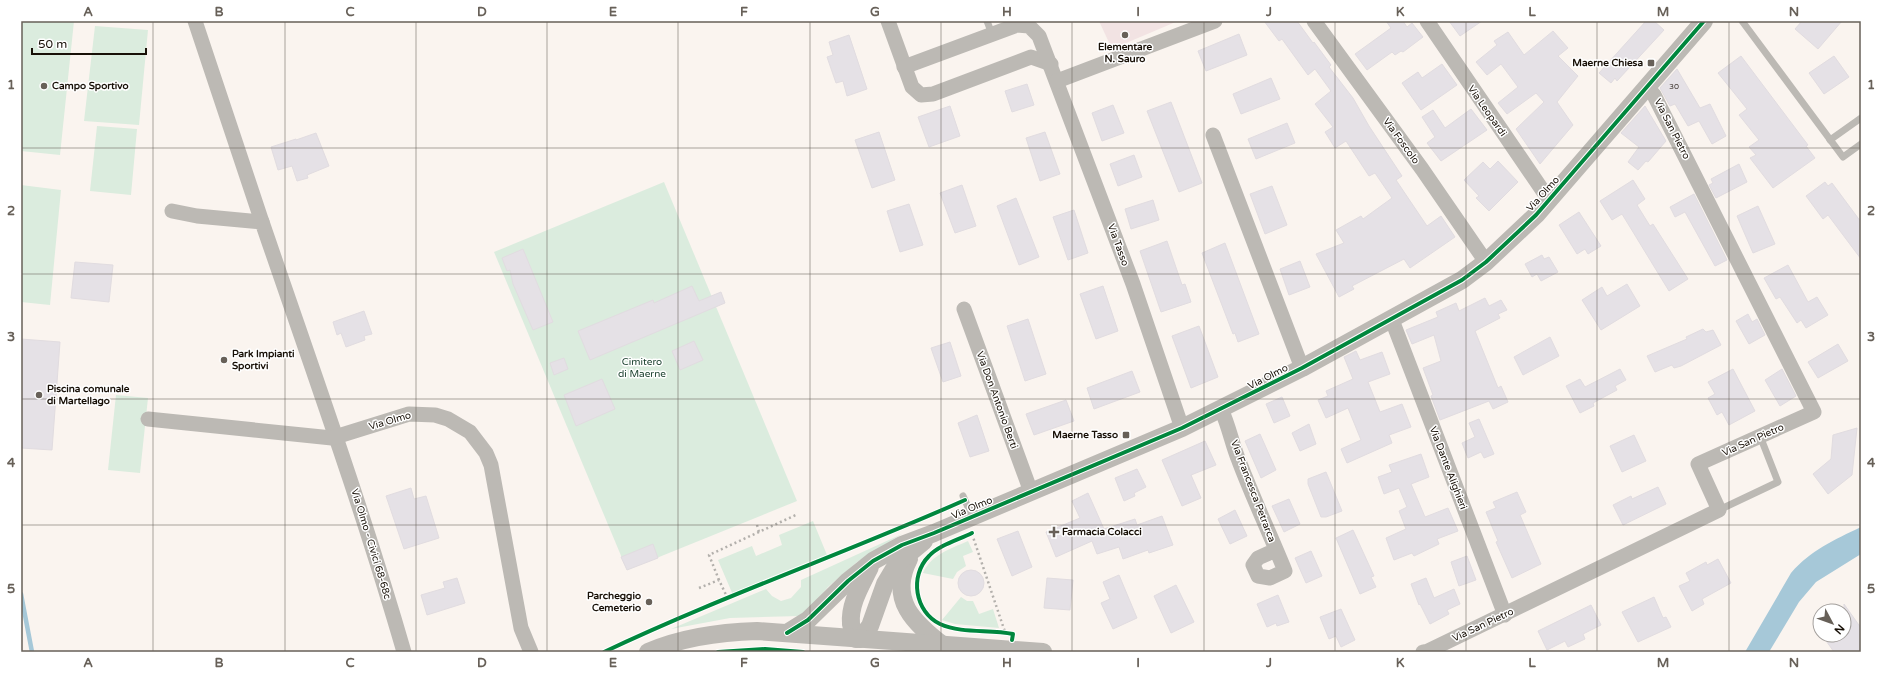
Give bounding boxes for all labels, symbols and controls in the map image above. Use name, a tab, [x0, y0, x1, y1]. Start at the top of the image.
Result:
text: A	[83, 4, 93, 20]
text: B	[214, 4, 224, 20]
text: C	[345, 4, 355, 20]
text: D	[477, 4, 487, 20]
text: E	[609, 4, 617, 20]
text: F	[740, 4, 748, 20]
text: G	[870, 4, 880, 20]
text: H	[1002, 4, 1012, 20]
text: I	[1136, 4, 1140, 20]
text: J	[1265, 4, 1272, 20]
text: K	[1396, 4, 1405, 20]
text: L	[1528, 4, 1536, 20]
text: M	[1657, 4, 1669, 20]
text: N	[1789, 4, 1799, 20]
scale bar	[32, 30, 146, 56]
marker: Elementare N. Sauro	[1120, 30, 1130, 40]
text: 50 m	[38, 37, 67, 51]
place label: Elementare N. Sauro	[1098, 41, 1152, 65]
place label: Maerne Chiesa	[1572, 57, 1643, 69]
marker: Maerne Chiesa	[1646, 58, 1656, 68]
text: 1	[7, 77, 15, 93]
text: 1	[1867, 77, 1875, 93]
place label: Campo Sportivo	[52, 80, 129, 92]
marker: Campo Sportivo	[39, 81, 49, 91]
house number: 30	[1669, 82, 1679, 91]
street label: Via Leopardi	[1465, 83, 1509, 139]
street label: Via San Pietro	[1652, 97, 1692, 161]
street label: Via Foscolo	[1380, 116, 1422, 166]
street label: Via Olmo	[1524, 174, 1562, 214]
text: 2	[7, 203, 15, 219]
text: 2	[1867, 203, 1875, 219]
street label: Via Tasso	[1105, 222, 1131, 268]
text: 3	[7, 329, 15, 345]
text: 3	[1867, 329, 1875, 345]
place label: Park Impianti Sportivi	[232, 348, 295, 372]
street label: Via Don Antonio Berti	[974, 350, 1020, 450]
marker: Park Impianti Sportivi	[219, 355, 229, 365]
park label: Cimitero di Maerne	[618, 356, 666, 380]
street label: Via Olmo	[1246, 362, 1290, 392]
place label: Piscina comunale di Martellago	[47, 383, 130, 407]
marker: Piscina comunale di Martellago	[34, 390, 44, 400]
street label: Via Olmo	[368, 409, 412, 433]
street label: Via San Pietro	[1720, 421, 1786, 459]
street label: Via Dante Alighieri	[1427, 425, 1469, 511]
place label: Maerne Tasso	[1052, 429, 1118, 441]
marker: Maerne Tasso	[1121, 430, 1131, 440]
street label: Via Francesca Petrarca	[1228, 438, 1278, 544]
text: 4	[7, 455, 16, 471]
text: 4	[1867, 455, 1876, 471]
street label: Via Olmo - Civici 68-68c	[348, 487, 394, 601]
street label: Via Olmo	[950, 494, 994, 522]
place label: Farmacia Colacci	[1062, 526, 1142, 538]
marker: Farmacia Colacci	[1049, 527, 1059, 537]
text: 5	[7, 581, 15, 597]
text: 5	[1867, 581, 1875, 597]
place label: Parcheggio Cemeterio	[587, 590, 641, 614]
marker: Parcheggio Cemeterio	[644, 597, 654, 607]
north arrow	[1812, 603, 1852, 643]
street label: Via San Pietro	[1450, 606, 1516, 644]
text: N	[1831, 622, 1847, 637]
text: A	[83, 655, 93, 671]
text: B	[214, 655, 224, 671]
text: C	[345, 655, 355, 671]
text: D	[477, 655, 487, 671]
text: E	[609, 655, 617, 671]
text: F	[740, 655, 748, 671]
text: G	[870, 655, 880, 671]
text: H	[1002, 655, 1012, 671]
text: I	[1136, 655, 1140, 671]
text: J	[1265, 655, 1272, 671]
text: K	[1396, 655, 1405, 671]
text: L	[1528, 655, 1536, 671]
text: M	[1657, 655, 1669, 671]
text: N	[1789, 655, 1799, 671]

